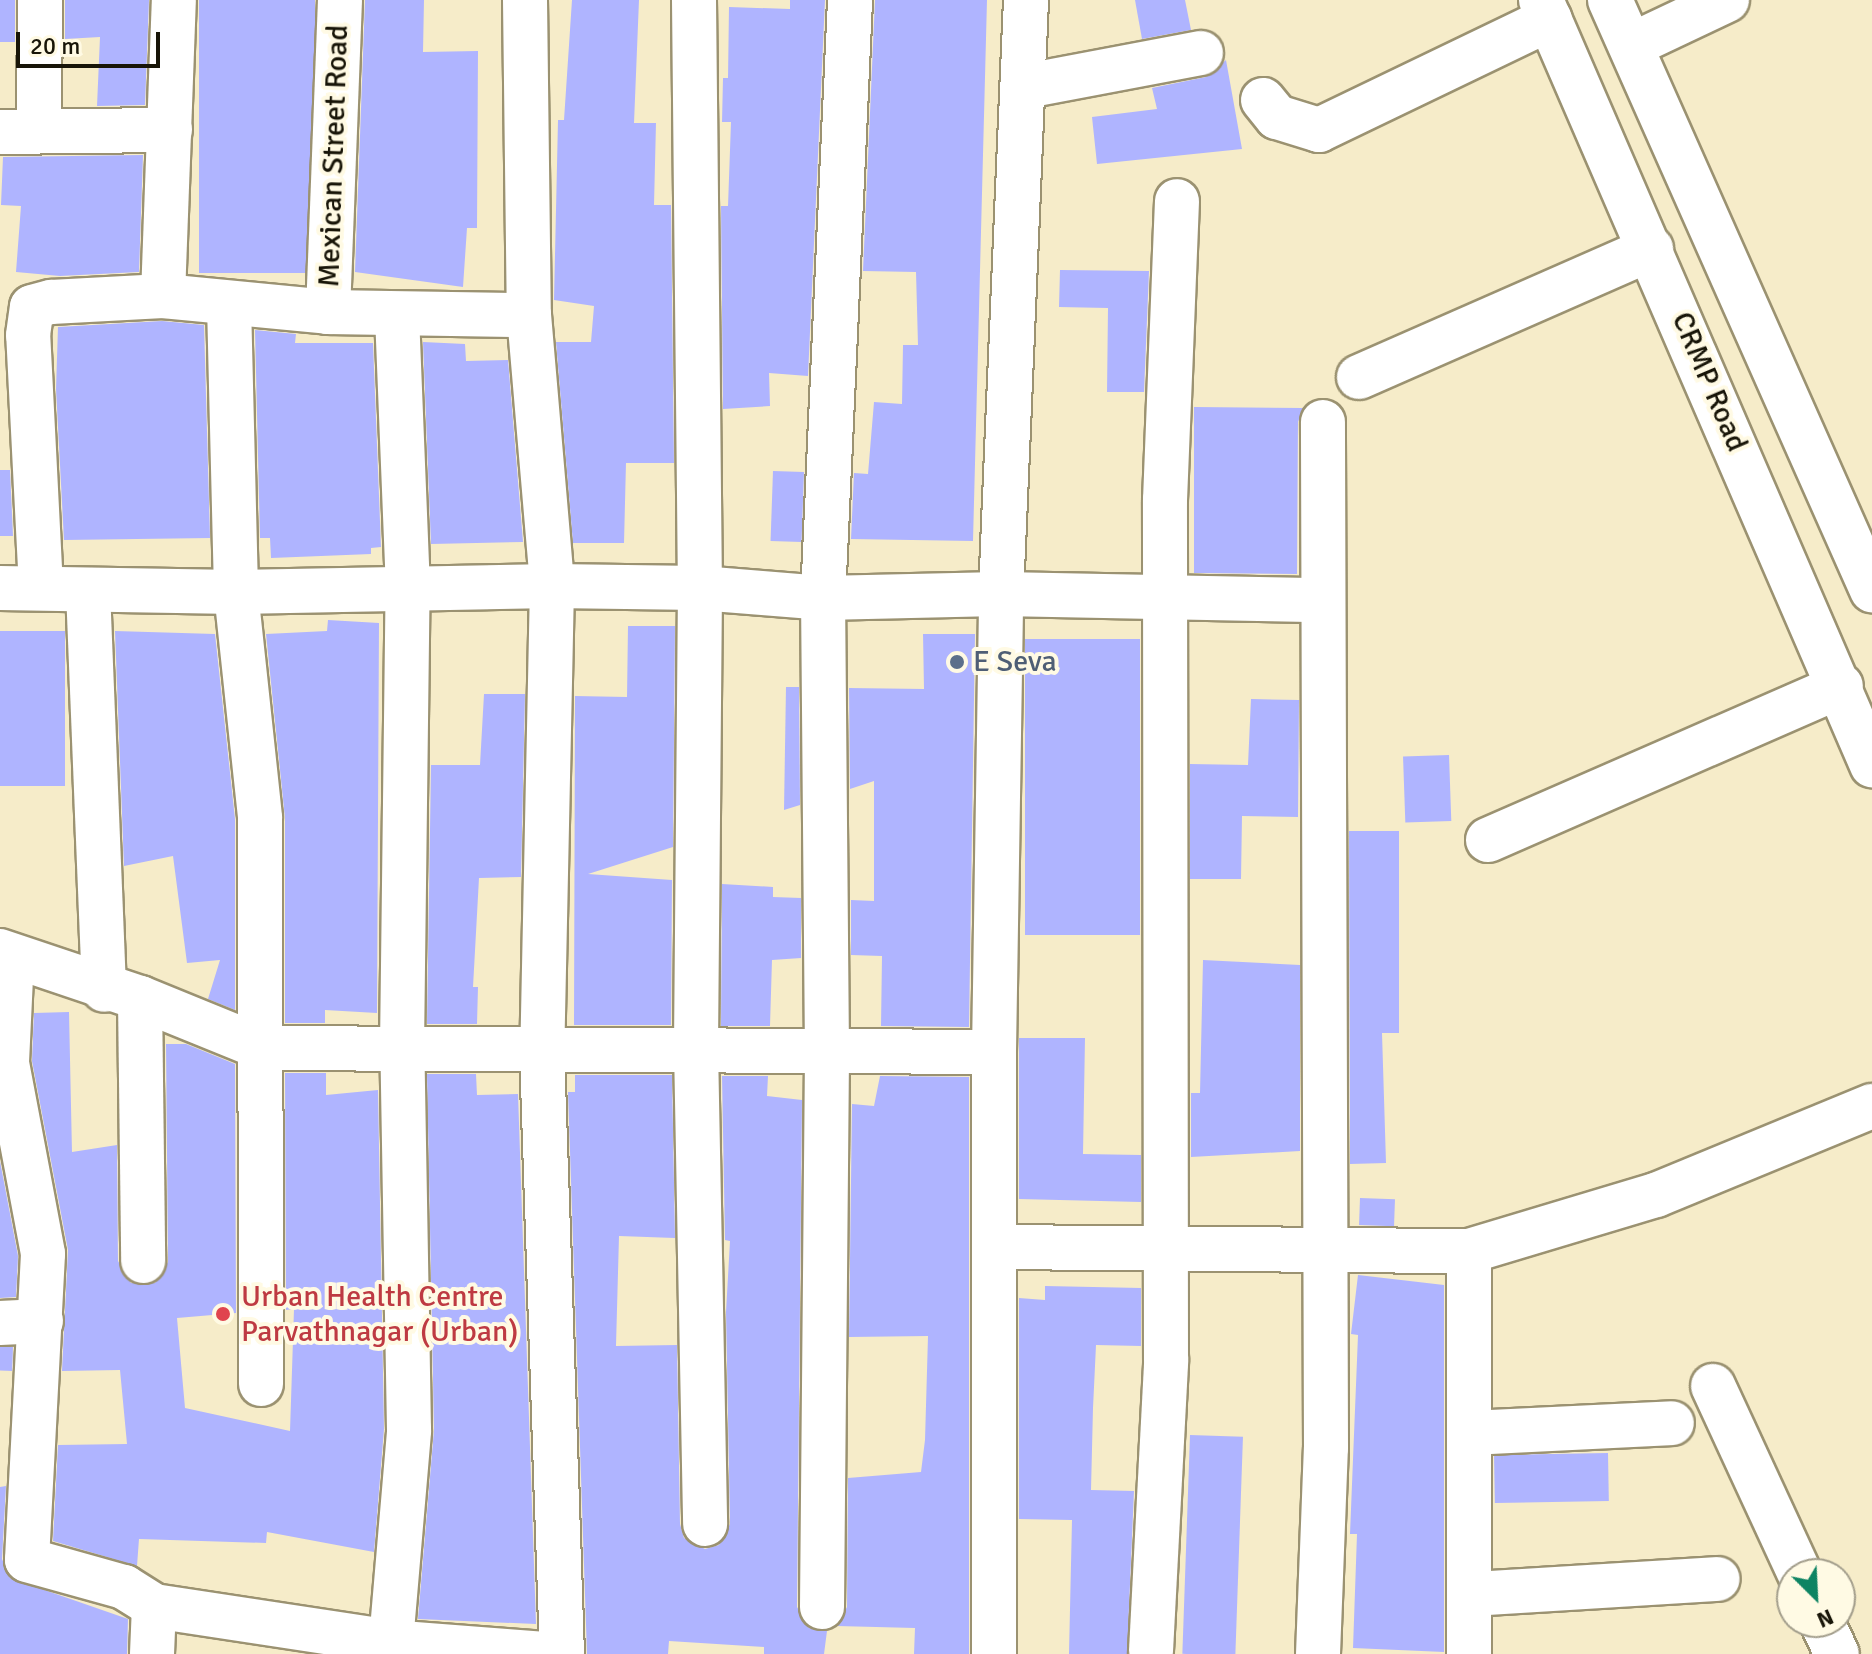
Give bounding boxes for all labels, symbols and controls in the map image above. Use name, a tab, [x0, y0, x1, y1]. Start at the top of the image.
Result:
scale bar	[20, 16, 164, 66]
street label: Mexican Street Road	[311, 24, 357, 288]
text: 20 m	[30, 31, 80, 61]
street label: CRMP Road	[1663, 307, 1755, 457]
place label: E Seva	[973, 644, 1057, 680]
marker: E Seva	[948, 653, 966, 671]
place label: Urban Health Centre Parvathnagar (Urban)	[241, 1279, 518, 1350]
marker: Urban Health Centre Parvathnagar (Urban)	[212, 1303, 234, 1325]
north arrow	[1776, 1558, 1856, 1638]
text: N	[1813, 1603, 1838, 1634]

